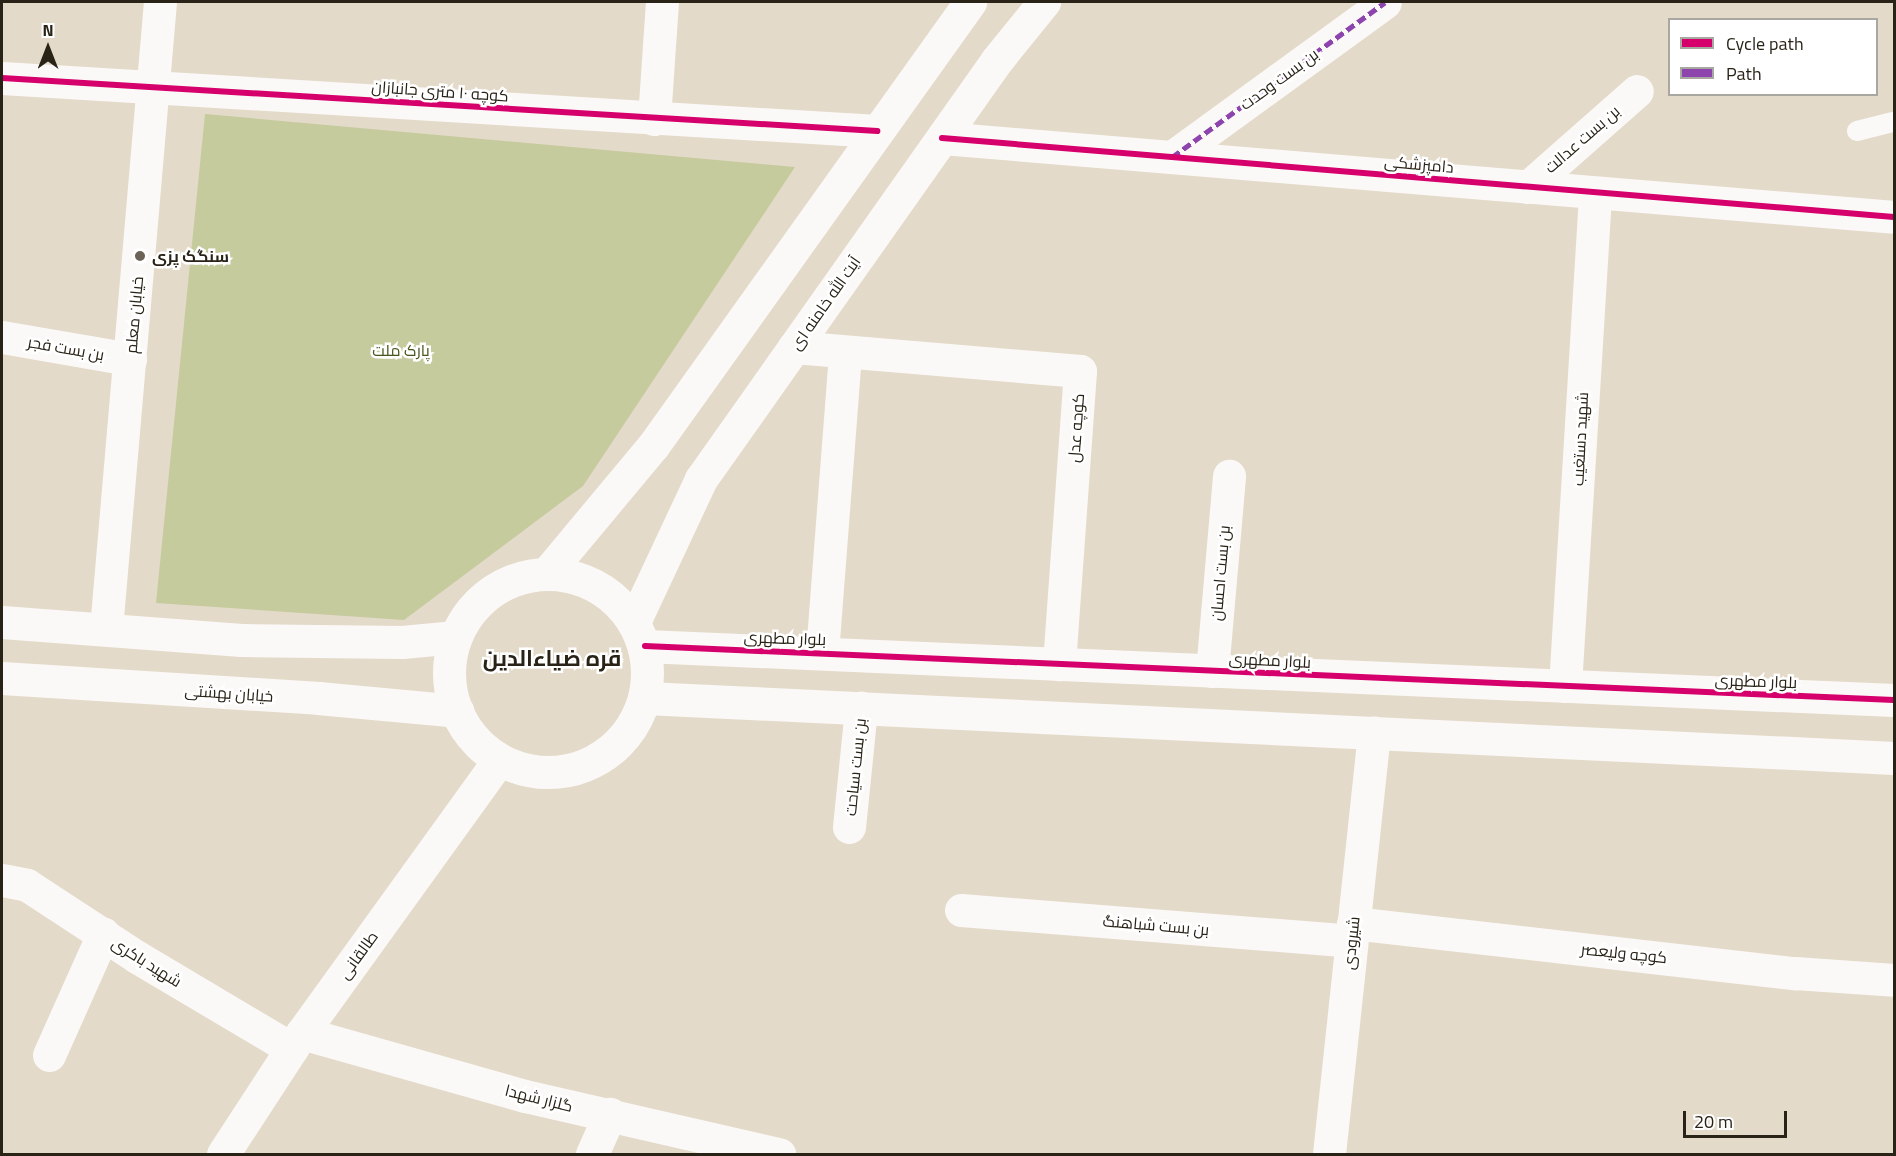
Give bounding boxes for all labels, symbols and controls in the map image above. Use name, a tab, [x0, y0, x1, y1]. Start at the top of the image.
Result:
north arrow	[18, 18, 78, 78]
text: N	[42, 18, 54, 42]
legend	[1668, 18, 1878, 96]
text: Cycle path	[1726, 30, 1804, 57]
street label: بن بست وحدت	[1236, 44, 1322, 114]
text: Path	[1726, 60, 1762, 87]
street label: کوچه ۱۰ متری جانبازان	[371, 77, 509, 105]
street label: بن بست عدالت	[1540, 101, 1624, 177]
street label: دامپزشکی	[1383, 151, 1455, 177]
place label: سنگک پزی	[152, 246, 229, 266]
marker: سنگک پزی	[133, 249, 147, 263]
street label: آیت الله خامنه ای	[786, 253, 864, 353]
street label: خیابان معلم	[121, 276, 147, 354]
street label: بن بست فجر	[26, 332, 106, 364]
park label: پارک ملت	[372, 340, 430, 360]
street label: شهید دستغیب	[1568, 391, 1592, 487]
street label: کوچه عدل	[1064, 393, 1088, 463]
street label: بن بست احسان	[1206, 524, 1234, 622]
street label: بلوار مطهری	[743, 627, 827, 649]
district label: قره ضیاءالدین	[483, 646, 621, 672]
street label: بلوار مطهری	[1228, 648, 1312, 672]
street label: بلوار مطهری	[1714, 670, 1798, 692]
street label: خیابان بهشتی	[184, 680, 274, 706]
street label: بن بست سیاحت	[840, 717, 870, 817]
street label: بن بست شباهنگ	[1102, 911, 1210, 939]
street label: شیرودی	[1339, 915, 1363, 971]
street label: طالقانی	[334, 927, 382, 983]
street label: شهید باکری	[109, 933, 185, 991]
street label: کوچه ولیعصر	[1580, 939, 1668, 967]
street label: گلزار شهدا	[503, 1080, 575, 1116]
scale bar	[1686, 1099, 1790, 1137]
text: 20 m	[1694, 1108, 1733, 1135]

